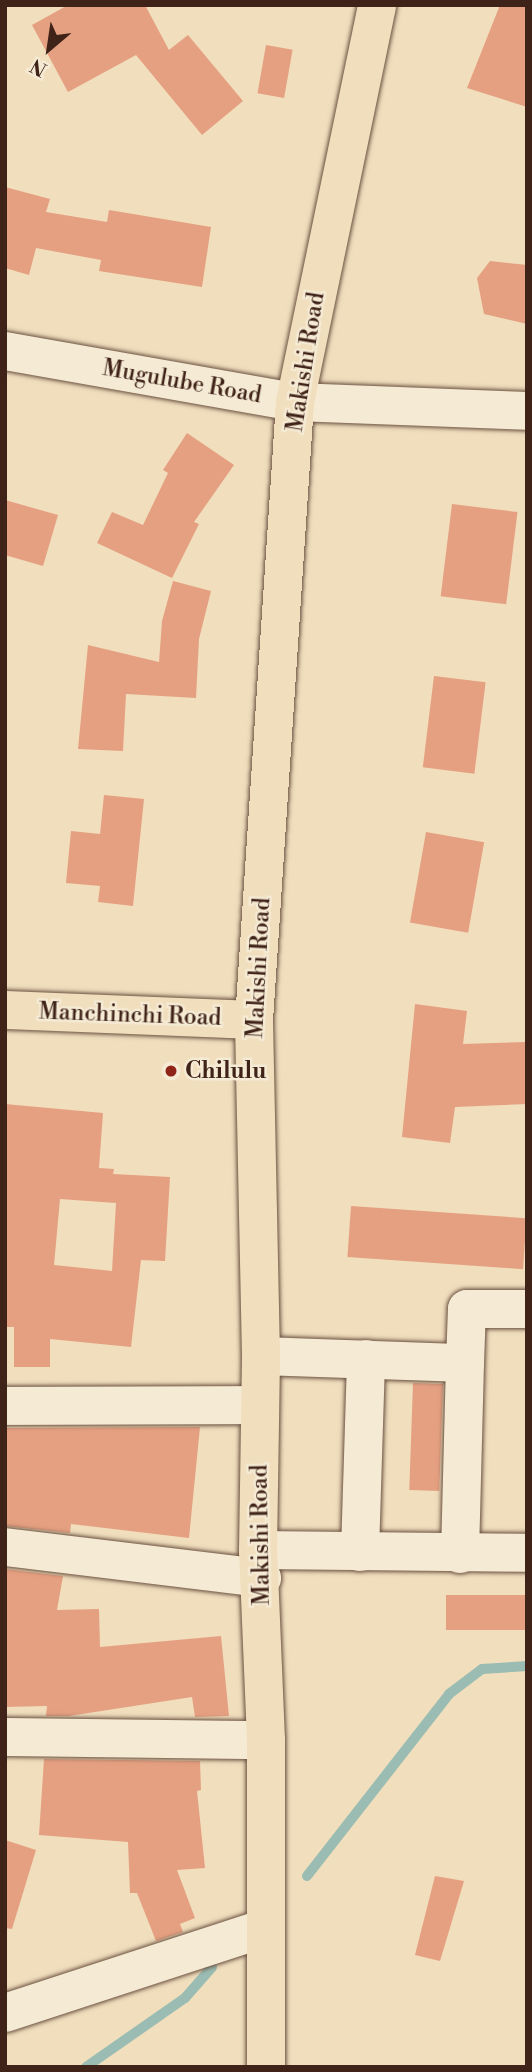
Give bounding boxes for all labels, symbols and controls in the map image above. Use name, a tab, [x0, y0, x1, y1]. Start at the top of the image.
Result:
north arrow	[14, 14, 84, 84]
text: N	[26, 53, 51, 82]
street label: Makishi Road	[281, 290, 331, 434]
street label: Mugulube Road	[100, 354, 264, 410]
street label: Makishi Road	[242, 897, 276, 1039]
street label: Manchinchi Road	[38, 998, 222, 1032]
place label: Chilulu	[185, 1057, 266, 1085]
marker: Chilulu	[163, 1063, 179, 1079]
street label: Makishi Road	[246, 1464, 276, 1606]

